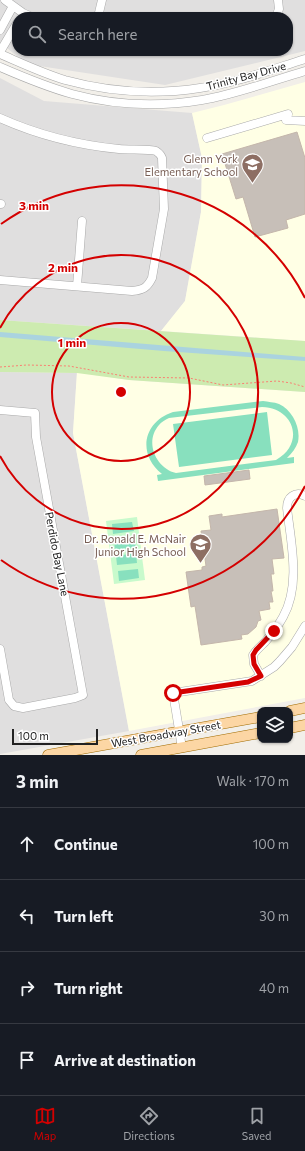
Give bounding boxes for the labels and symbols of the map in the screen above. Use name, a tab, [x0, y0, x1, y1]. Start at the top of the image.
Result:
street label: Trinity Bay Drive	[205, 59, 287, 92]
place label: Glenn York Elementary School	[145, 152, 238, 178]
school or university icon: Glenn York Elementary School	[240, 152, 266, 185]
text: 3 min	[19, 198, 49, 212]
text: 2 min	[48, 260, 78, 274]
text: 1 min	[58, 335, 86, 349]
centre of rings	[114, 385, 128, 399]
street label: Perdido Bay Lane	[43, 511, 72, 597]
place label: Dr. Ronald E. McNair Junior High School	[84, 532, 187, 559]
school or university icon: Dr. Ronald E. McNair Junior High School	[188, 532, 214, 565]
route end	[265, 622, 283, 640]
route start	[164, 684, 182, 702]
street label: West Broadway Street	[110, 717, 222, 750]
scale bar	[12, 727, 98, 746]

